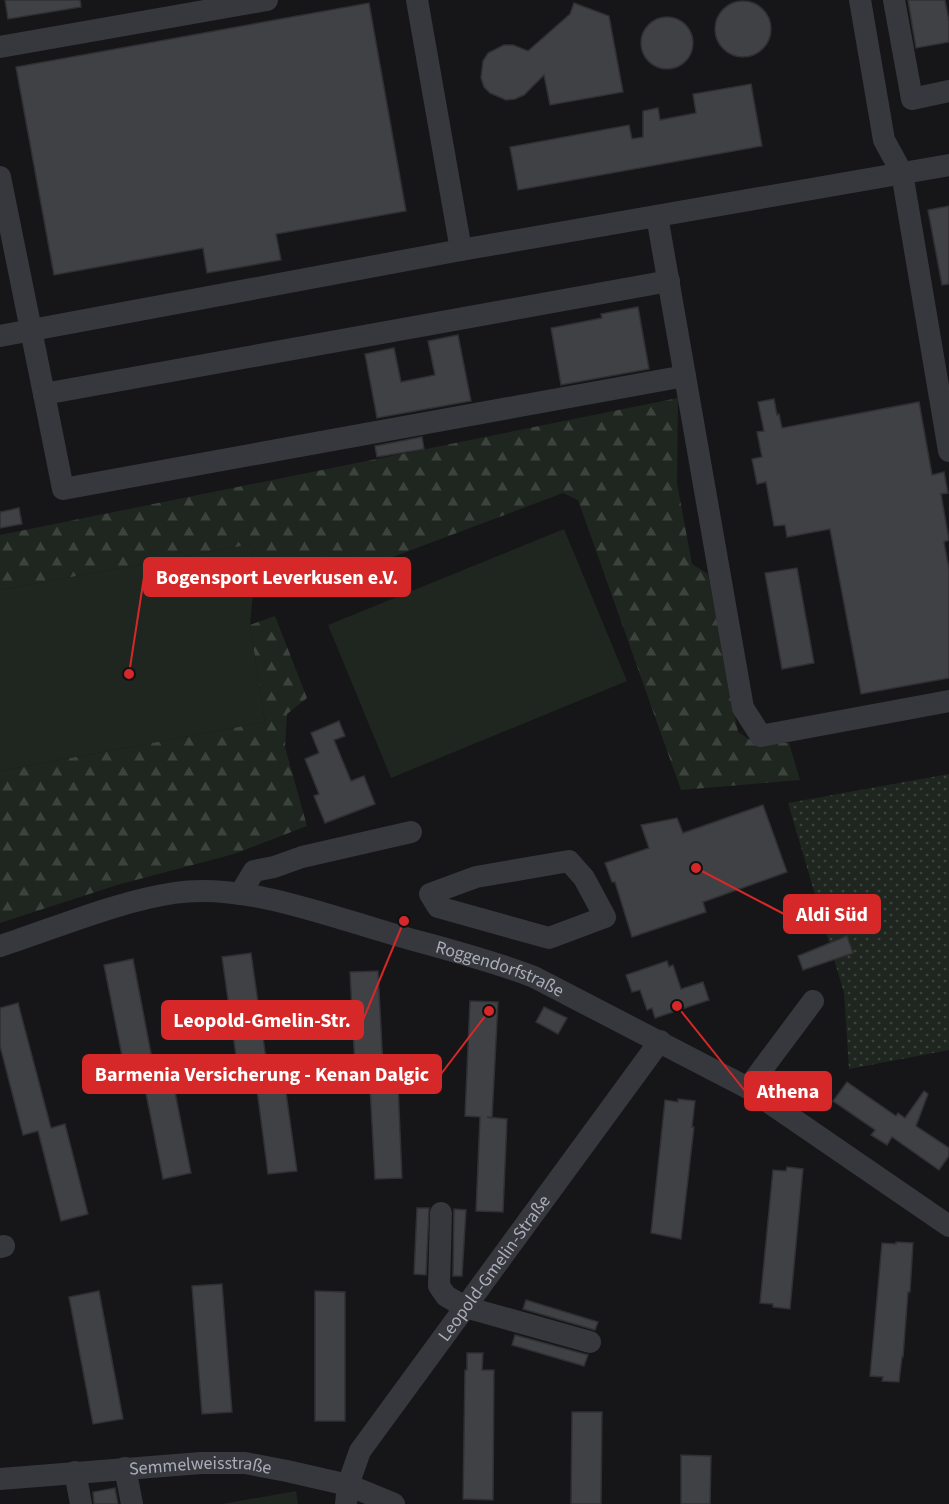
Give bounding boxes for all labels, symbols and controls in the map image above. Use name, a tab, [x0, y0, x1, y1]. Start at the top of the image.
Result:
callout: Bogensport Leverkusen e.V.	[144, 558, 410, 596]
text: Bogensport Leverkusen e.V.	[156, 564, 398, 592]
callout: Aldi Süd	[784, 895, 880, 933]
text: Aldi Süd	[795, 901, 868, 929]
street label: Roggendorfstraße	[433, 934, 569, 1003]
callout: Leopold-Gmelin-Str.	[162, 1001, 363, 1039]
text: Leopold-Gmelin-Str.	[173, 1007, 351, 1035]
callout: Barmenia Versicherung - Kenan Dalgic	[83, 1055, 441, 1093]
text: Barmenia Versicherung - Kenan Dalgic	[95, 1061, 429, 1089]
callout: Athena	[745, 1072, 831, 1110]
text: Athena	[756, 1078, 819, 1106]
street label: Leopold-Gmelin-Straße	[432, 1190, 556, 1346]
street label: Semmelweisstraße	[128, 1450, 274, 1481]

